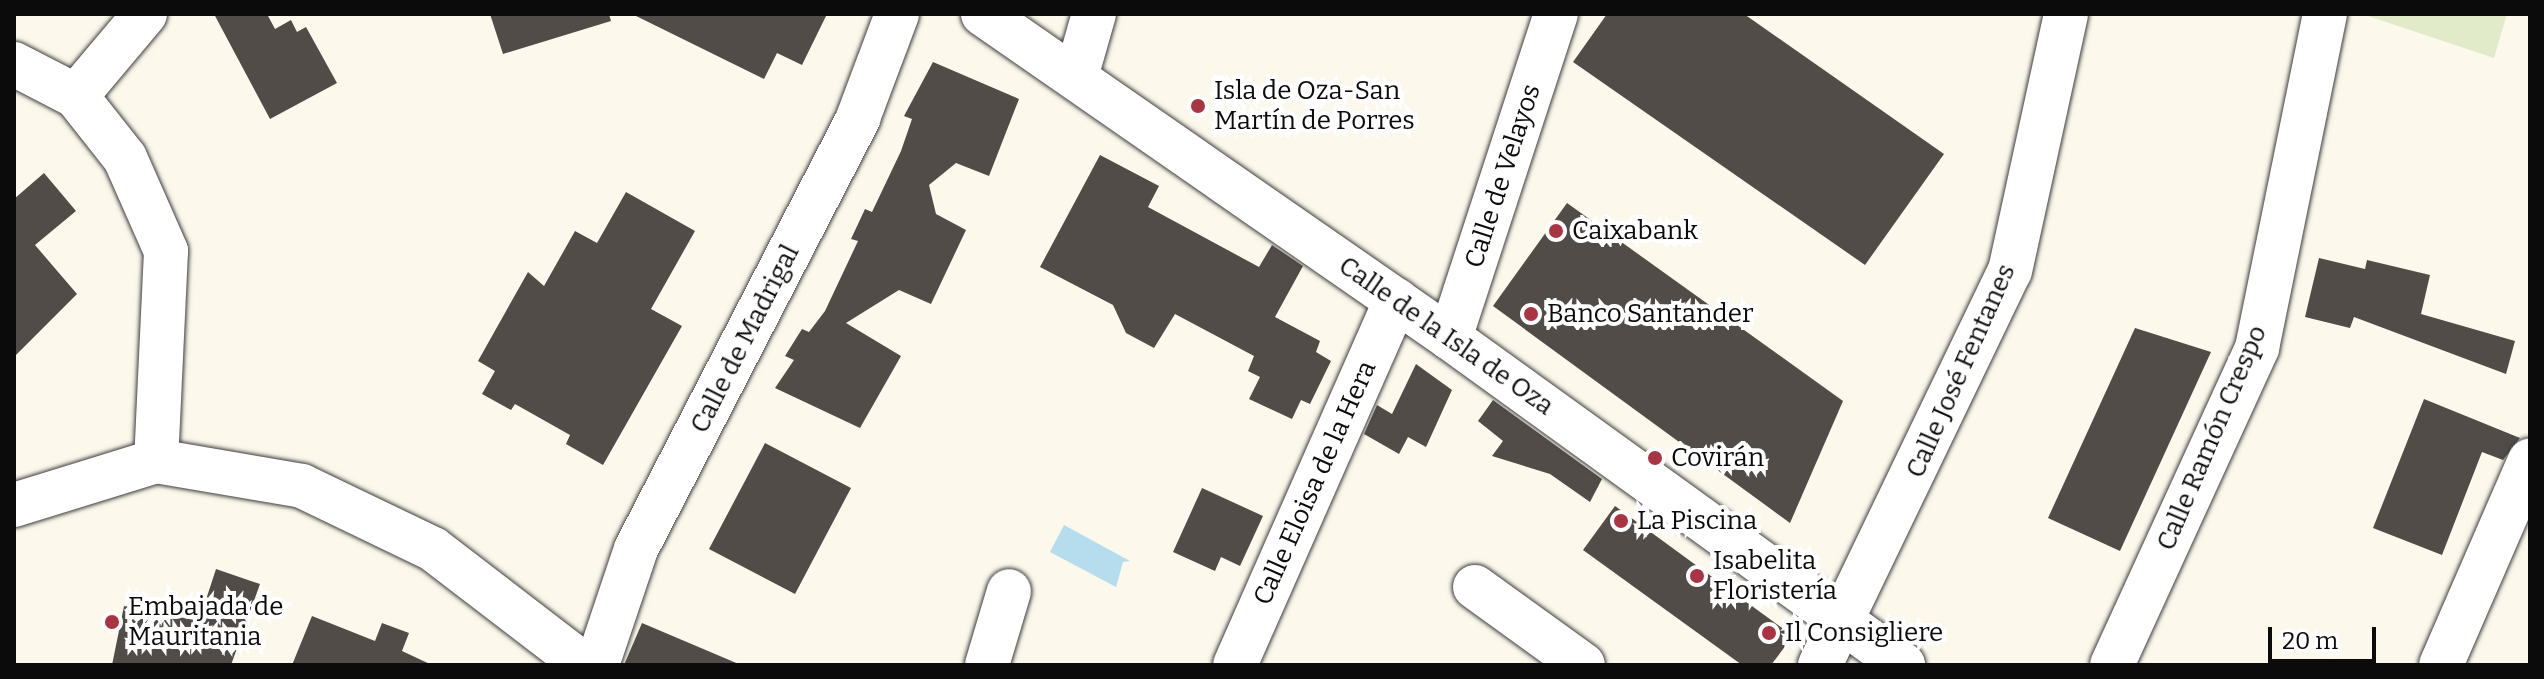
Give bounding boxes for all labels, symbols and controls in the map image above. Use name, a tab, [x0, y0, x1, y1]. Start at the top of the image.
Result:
place label: Isla de Oza-San Martín de Porres	[1214, 75, 1415, 136]
street label: Calle de Velayos	[1459, 80, 1547, 272]
marker: Isla de Oza-San Martín de Porres	[1189, 97, 1207, 115]
place label: Caixabank	[1572, 215, 1698, 247]
marker: Caixabank	[1547, 222, 1565, 240]
street label: Calle de Madrigal	[684, 240, 806, 438]
street label: Calle de la Isla de Oza	[1333, 250, 1559, 422]
street label: Calle José Fentanes	[1900, 259, 2022, 483]
place label: Banco Santander	[1547, 298, 1753, 330]
marker: Banco Santander	[1522, 305, 1540, 323]
street label: Calle Ramón Crespo	[2151, 321, 2273, 555]
street label: Calle Eloisa de la Hera	[1247, 356, 1383, 610]
place label: Covirán	[1671, 442, 1764, 474]
marker: Covirán	[1646, 449, 1664, 467]
place label: La Piscina	[1637, 505, 1757, 537]
marker: La Piscina	[1612, 512, 1630, 530]
place label: Isabelita Floristería	[1713, 545, 1837, 606]
marker: Isabelita Floristería	[1688, 567, 1706, 585]
place label: Embajada de Mauritania	[128, 591, 283, 652]
scale bar	[2272, 611, 2380, 661]
marker: Embajada de Mauritania	[103, 613, 121, 631]
place label: Il Consigliere	[1785, 617, 1943, 649]
marker: Il Consigliere	[1760, 624, 1778, 642]
text: 20 m	[2282, 627, 2338, 655]

